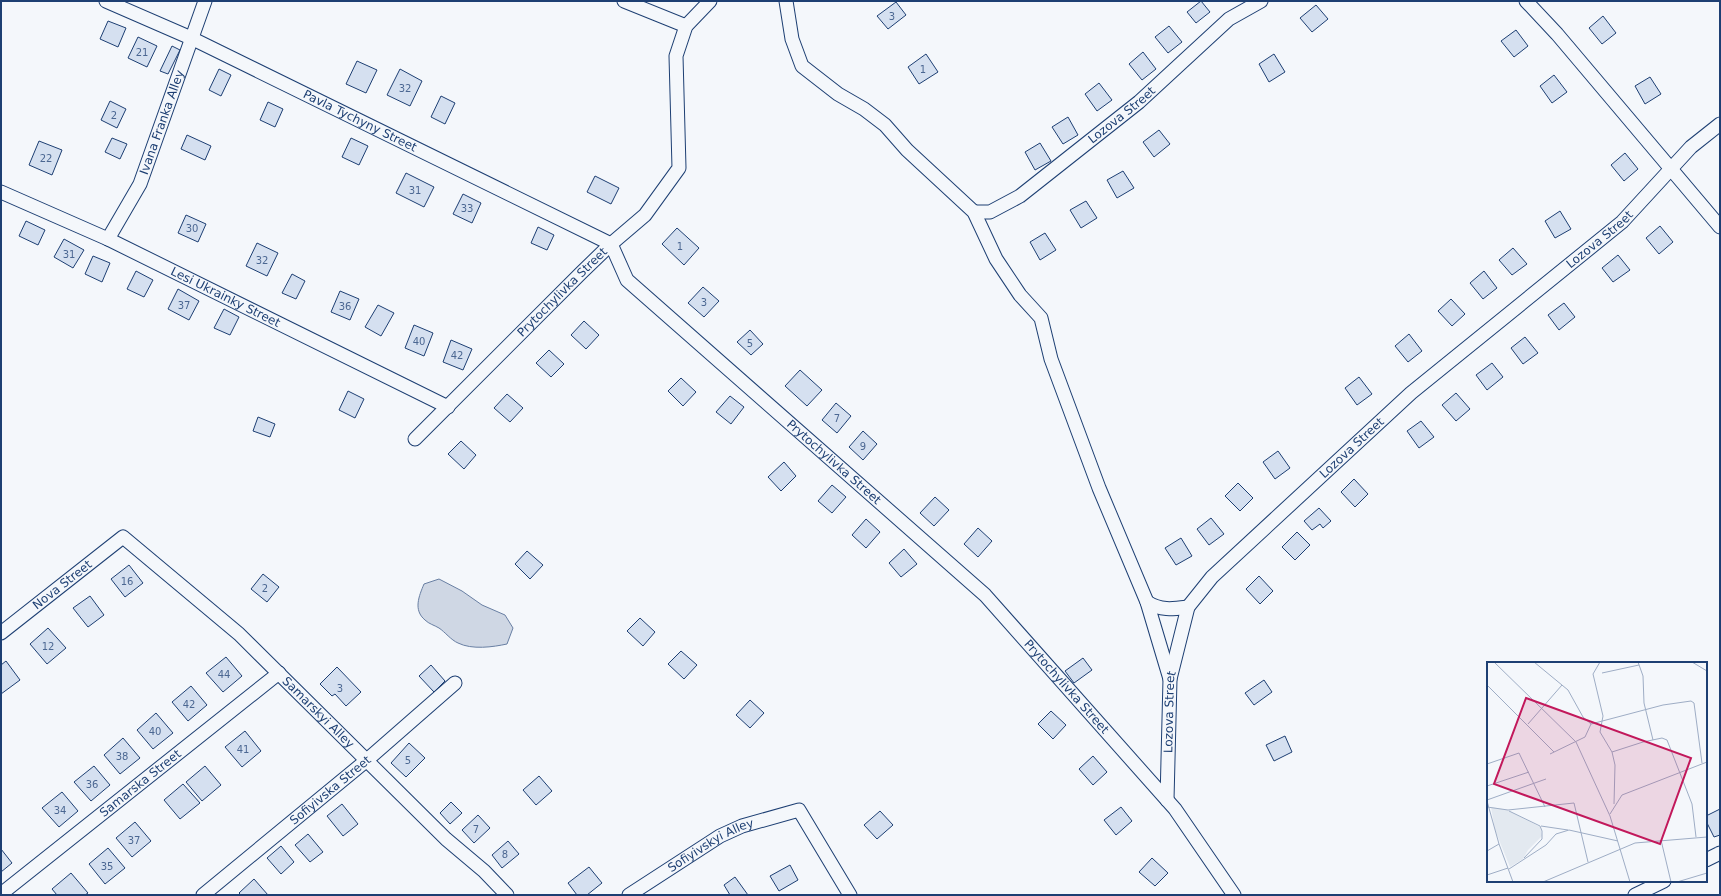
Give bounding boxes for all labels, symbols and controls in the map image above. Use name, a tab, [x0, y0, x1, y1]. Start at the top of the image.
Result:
house number: 3	[889, 11, 895, 22]
house number: 21	[136, 47, 148, 58]
house number: 1	[920, 64, 926, 75]
street label: Ivana Franka Alley	[137, 68, 187, 177]
house number: 32	[399, 83, 411, 94]
street label: Lozova Street	[1085, 83, 1158, 146]
street label: Pavla Tychyny Street	[301, 87, 419, 155]
house number: 2	[111, 110, 117, 121]
house number: 22	[40, 153, 52, 164]
house number: 31	[409, 185, 421, 196]
house number: 33	[461, 203, 473, 214]
street label: Lozova Street	[1564, 208, 1636, 271]
house number: 30	[186, 223, 198, 234]
house number: 1	[677, 241, 683, 252]
street label: Prytochylivka Street	[514, 244, 610, 340]
house number: 31	[63, 249, 75, 260]
house number: 32	[256, 255, 268, 266]
street label: Lesi Ukrainky Street	[169, 264, 283, 330]
house number: 3	[701, 297, 707, 308]
house number: 37	[178, 300, 190, 311]
house number: 36	[339, 301, 351, 312]
house number: 40	[413, 336, 425, 347]
house number: 5	[747, 338, 753, 349]
house number: 42	[451, 350, 463, 361]
house number: 7	[834, 413, 840, 424]
street label: Lozova Street	[1317, 415, 1387, 481]
street label: Prytochylivka Street	[784, 417, 884, 507]
house number: 9	[860, 441, 866, 452]
street label: Nova Street	[30, 557, 95, 612]
house number: 16	[121, 576, 133, 587]
house number: 2	[262, 583, 268, 594]
street label: Prytochylivka Street	[1021, 637, 1112, 737]
house number: 12	[42, 641, 54, 652]
inset map	[1487, 662, 1707, 882]
house number: 44	[218, 669, 230, 680]
street label: Lozova Street	[1161, 669, 1179, 753]
street label: Samarskyi Alley	[279, 674, 357, 751]
house number: 3	[337, 683, 343, 694]
house number: 42	[183, 699, 195, 710]
house number: 40	[149, 726, 161, 737]
house number: 41	[237, 744, 249, 755]
street label: Samarska Street	[97, 747, 184, 820]
house number: 38	[116, 751, 128, 762]
street label: Sofiyivska Street	[287, 753, 374, 828]
house number: 5	[405, 755, 411, 766]
house number: 36	[86, 779, 98, 790]
house number: 34	[54, 805, 66, 816]
street label: Sofiyivskyi Alley	[665, 816, 755, 875]
house number: 7	[473, 824, 479, 835]
house number: 37	[128, 835, 140, 846]
house number: 8	[502, 849, 508, 860]
house number: 35	[101, 861, 113, 872]

